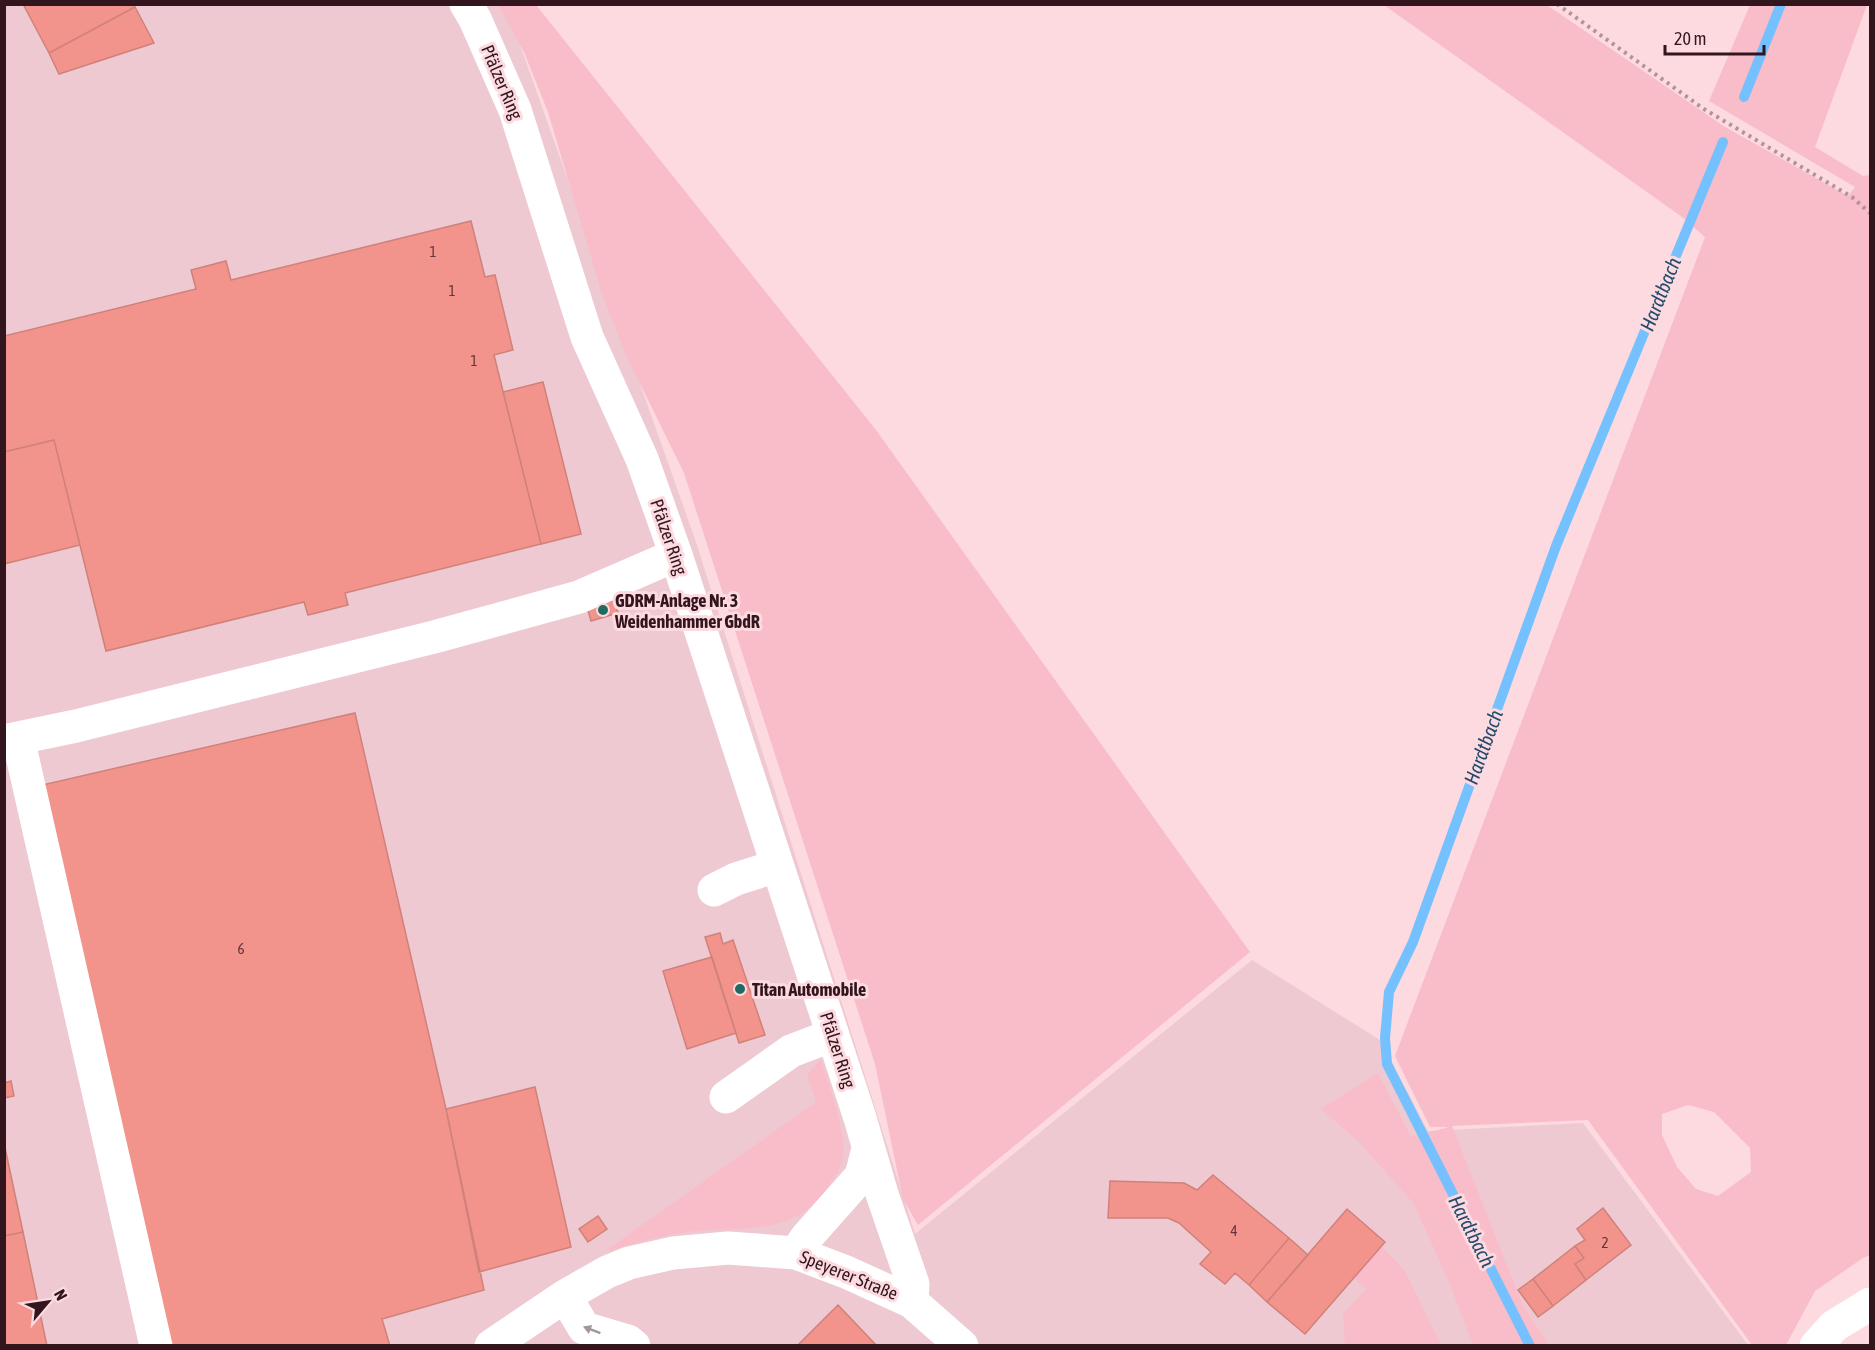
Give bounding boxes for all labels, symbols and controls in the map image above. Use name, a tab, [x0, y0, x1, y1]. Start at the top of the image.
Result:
scale bar	[1665, 18, 1764, 56]
text: 20 m	[1674, 28, 1706, 49]
street label: Pfälzer Ring	[477, 42, 527, 123]
house number: 1	[429, 243, 437, 260]
water label: Hardtbach	[1635, 254, 1685, 334]
house number: 1	[448, 282, 456, 299]
house number: 1	[470, 352, 478, 369]
street label: Pfälzer Ring	[646, 496, 692, 578]
place label: GDRM-Anlage Nr. 3 Weidenhammer GbdR	[614, 590, 760, 632]
marker: GDRM-Anlage Nr. 3 Weidenhammer GbdR	[596, 603, 610, 617]
water label: Hardtbach	[1459, 706, 1507, 787]
house number: 6	[237, 940, 245, 957]
place label: Titan Automobile	[752, 979, 866, 1000]
marker: Titan Automobile	[733, 982, 747, 996]
street label: Pfälzer Ring	[816, 1009, 860, 1091]
water label: Hardtbach	[1444, 1191, 1500, 1271]
house number: 4	[1230, 1222, 1238, 1239]
house number: 2	[1601, 1234, 1609, 1251]
street label: Speyerer Straße	[797, 1246, 901, 1304]
north arrow	[18, 1272, 78, 1332]
text: N	[51, 1286, 71, 1303]
one-way arrow	[583, 1324, 601, 1334]

